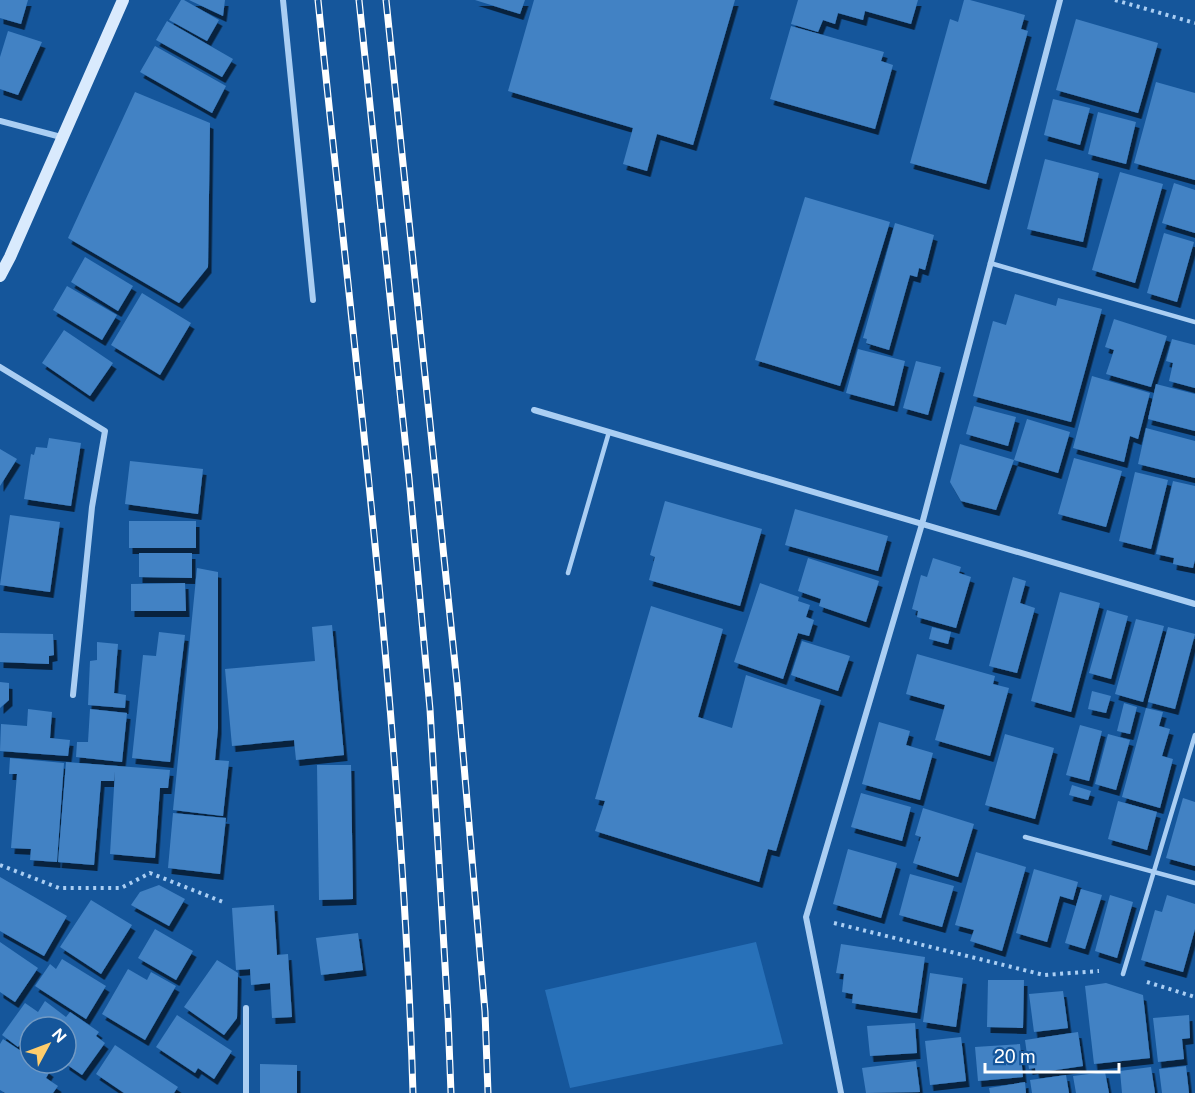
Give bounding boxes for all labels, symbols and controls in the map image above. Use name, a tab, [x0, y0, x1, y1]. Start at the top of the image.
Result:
north arrow	[18, 1015, 78, 1075]
text: N	[48, 1025, 70, 1046]
scale bar	[985, 1036, 1118, 1074]
text: 20 m	[994, 1046, 1036, 1067]

